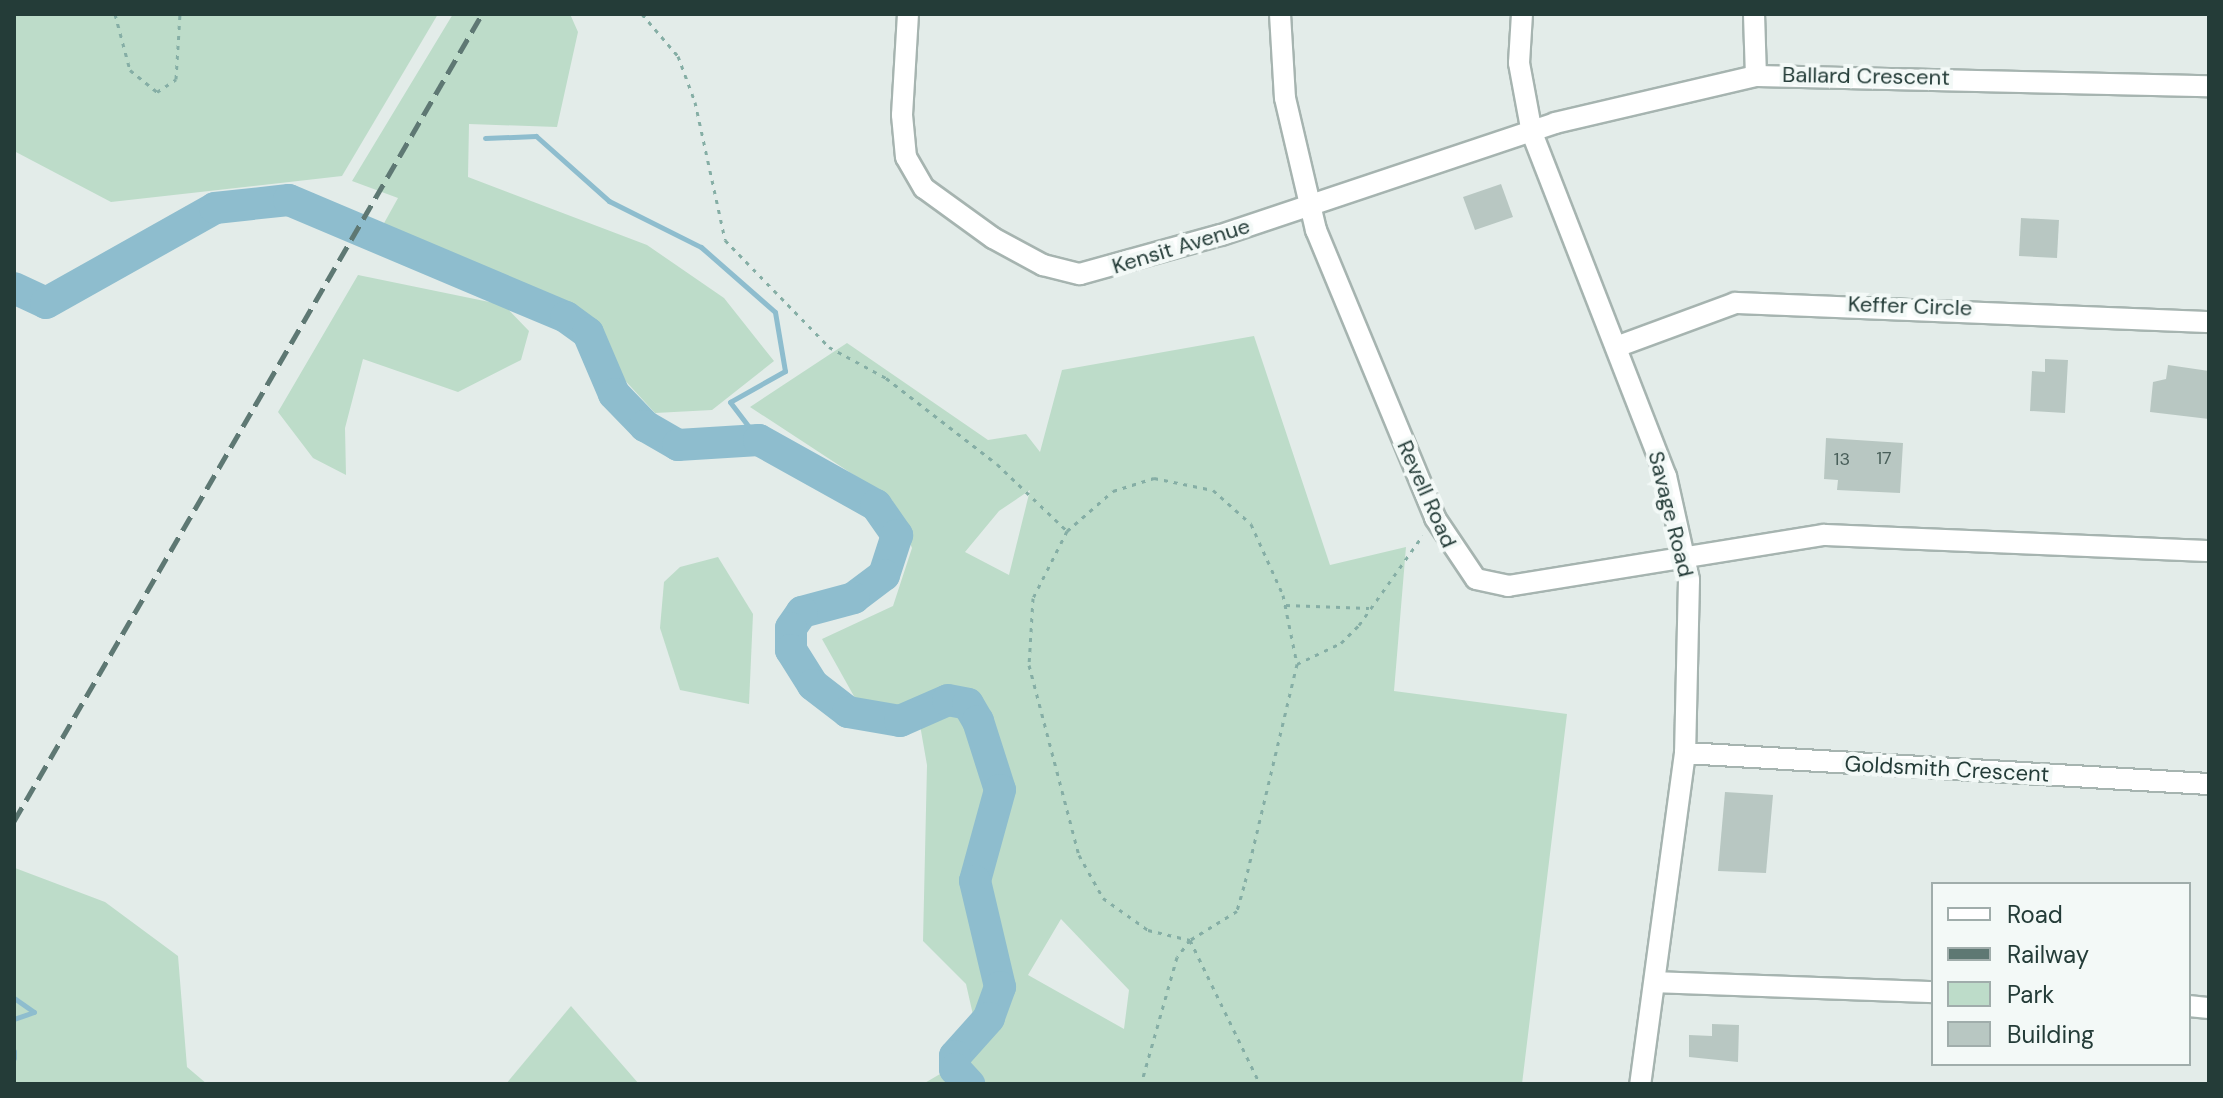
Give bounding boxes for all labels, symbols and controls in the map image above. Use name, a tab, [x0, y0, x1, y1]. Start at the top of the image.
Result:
street label: Ballard Crescent	[1782, 61, 1950, 91]
street label: Kensit Avenue	[1109, 213, 1253, 279]
street label: Keffer Circle	[1847, 291, 1973, 321]
street label: Revell Road	[1392, 436, 1462, 552]
house number: 17	[1876, 447, 1892, 469]
street label: Savage Road	[1643, 448, 1699, 580]
house number: 13	[1834, 448, 1850, 470]
street label: Goldsmith Crescent	[1844, 750, 2050, 788]
legend	[1931, 882, 2191, 1066]
text: Road	[2007, 899, 2063, 930]
text: Railway	[2007, 939, 2089, 970]
text: Park	[2007, 979, 2054, 1010]
text: Building	[2007, 1019, 2094, 1050]

